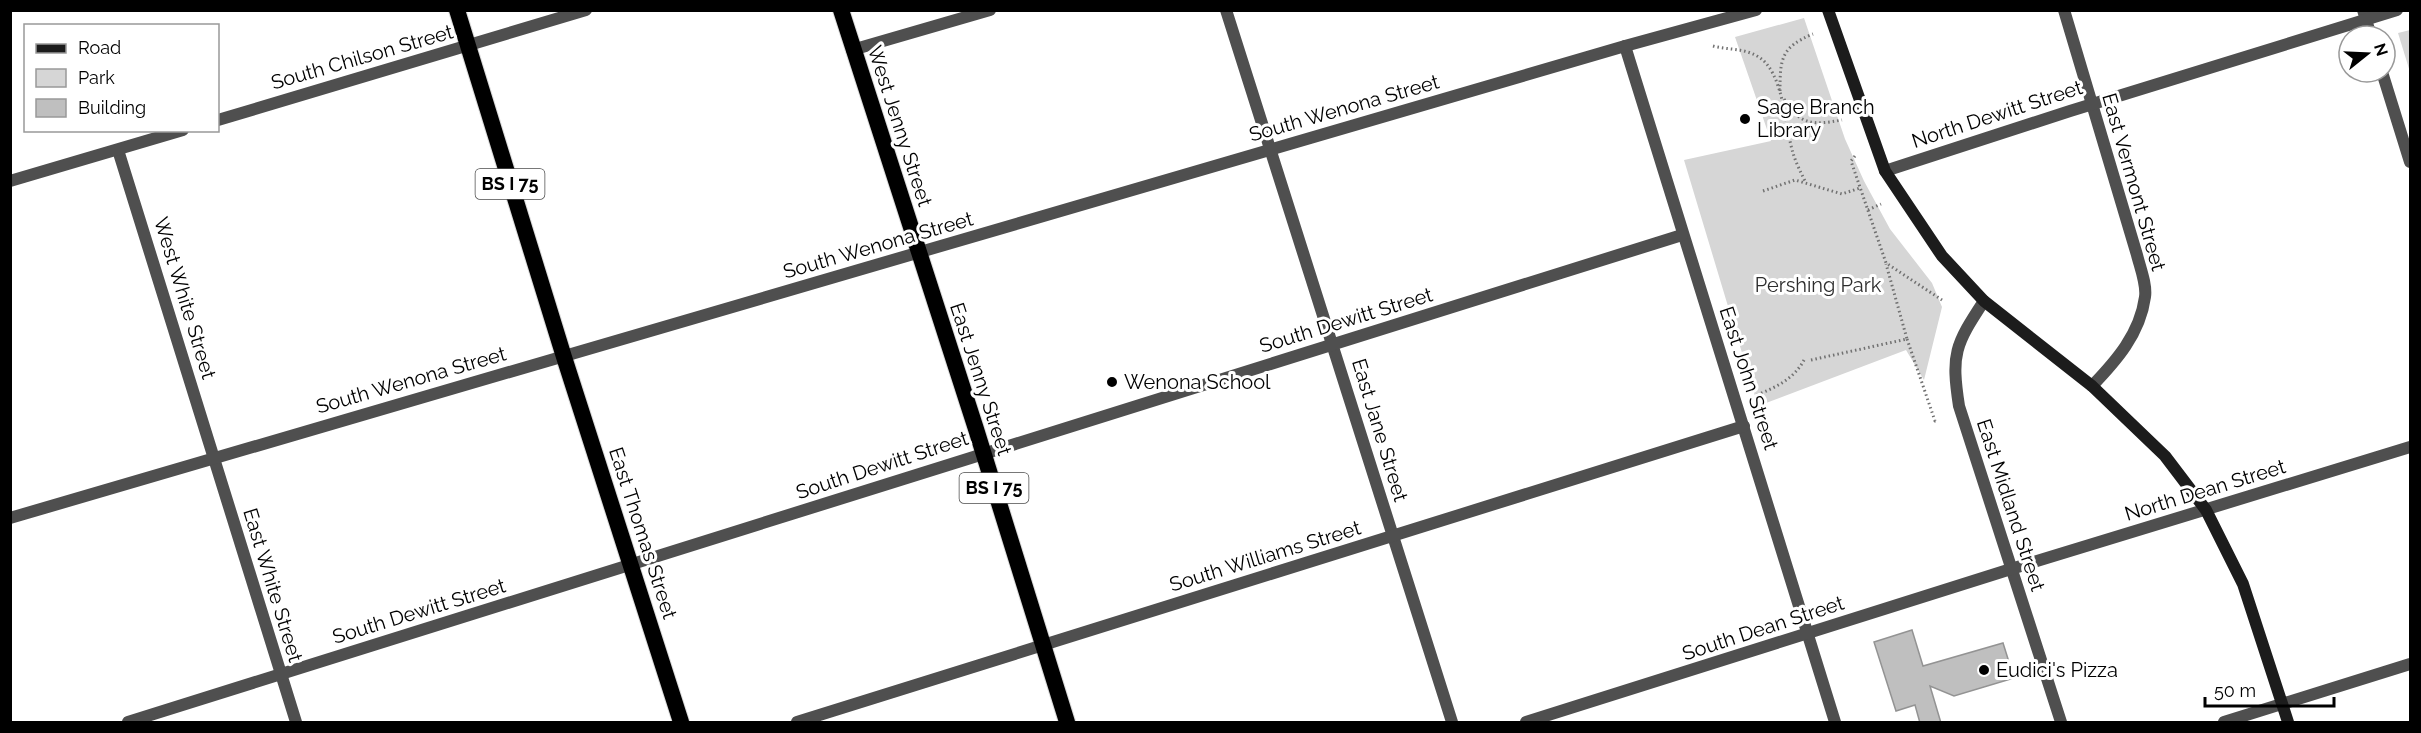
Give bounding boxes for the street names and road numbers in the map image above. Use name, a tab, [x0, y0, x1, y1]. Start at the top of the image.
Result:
street label: South Chilson Street	[268, 19, 456, 94]
street label: West Jenny Street	[863, 43, 937, 210]
street label: South Wenona Street	[1246, 69, 1442, 147]
street label: North Dewitt Street	[1909, 75, 2086, 153]
street label: East Vermont Street	[2097, 90, 2171, 274]
road number: BS I 75	[476, 169, 544, 199]
street label: South Wenona Street	[780, 206, 976, 284]
street label: West White Street	[149, 214, 221, 382]
street label: South Dewitt Street	[1257, 282, 1436, 358]
street label: East Jenny Street	[945, 300, 1017, 459]
street label: East John Street	[1715, 303, 1784, 453]
street label: South Wenona Street	[313, 341, 509, 419]
street label: East Jane Street	[1347, 356, 1413, 505]
street label: East Midland Street	[1972, 416, 2050, 594]
street label: South Dewitt Street	[793, 426, 971, 504]
street label: East Thomas Street	[604, 444, 682, 622]
street label: North Dean Street	[2122, 454, 2289, 526]
road number: BS I 75	[960, 473, 1028, 503]
street label: East White Street	[238, 505, 308, 665]
street label: South Williams Street	[1166, 515, 1364, 597]
street label: South Dewitt Street	[330, 573, 509, 649]
street label: South Dean Street	[1679, 590, 1847, 665]

